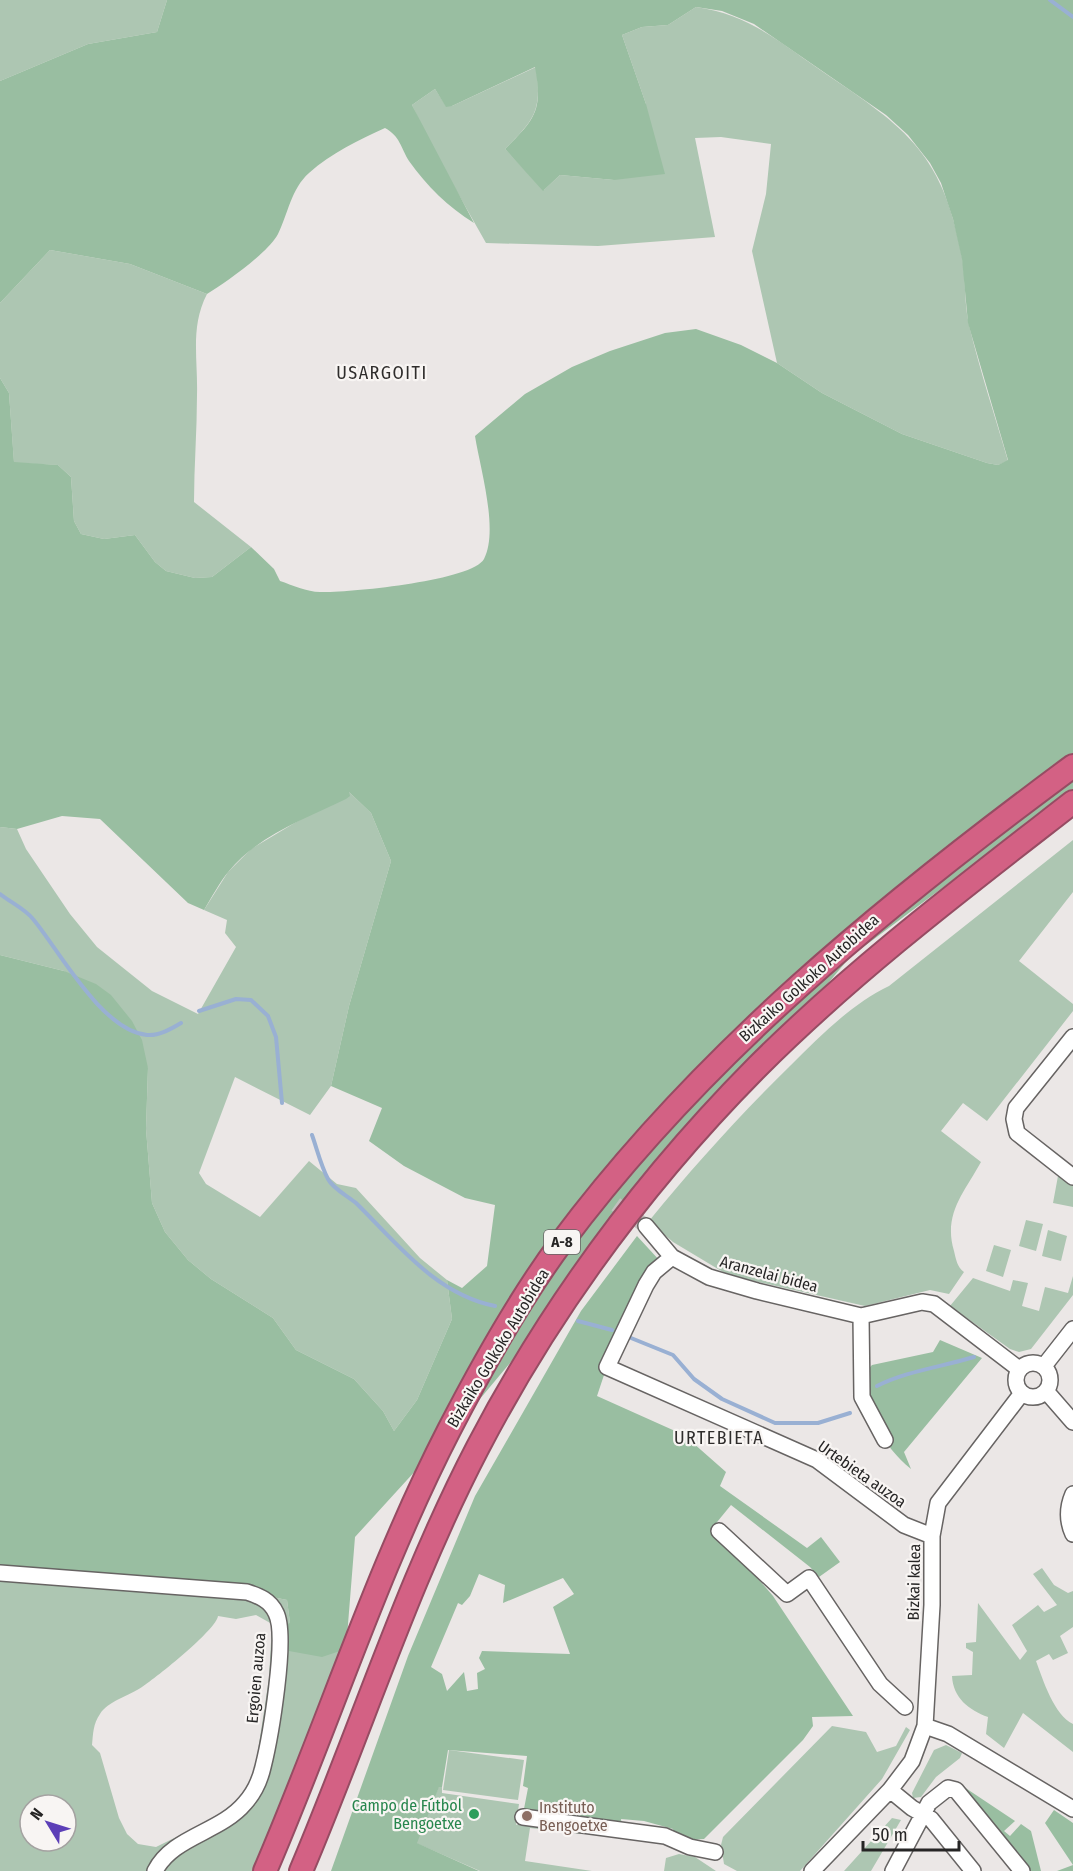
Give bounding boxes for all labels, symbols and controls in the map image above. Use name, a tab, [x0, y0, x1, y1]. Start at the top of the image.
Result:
district label: USARGOITI	[336, 362, 428, 384]
street label: Bizkaiko Golkoko Autobidea	[735, 910, 883, 1046]
road number: A-8	[544, 1230, 580, 1254]
street label: Aranzelai bidea	[718, 1252, 820, 1296]
street label: Bizkaiko Golkoko Autobidea	[443, 1265, 553, 1431]
district label: URTEBIETA	[674, 1427, 764, 1449]
street label: Urtebieta auzoa	[814, 1437, 910, 1512]
street label: Bizkai kalea	[904, 1543, 924, 1620]
street label: Ergoien auzoa	[243, 1632, 269, 1724]
north arrow	[18, 1793, 78, 1853]
place label: Campo de Fútbol Bengoetxe	[352, 1796, 462, 1833]
place label: Instituto Bengoetxe	[539, 1798, 608, 1835]
text: N	[26, 1804, 47, 1824]
marker: Campo de Fútbol Bengoetxe	[467, 1807, 481, 1821]
marker: Instituto Bengoetxe	[520, 1809, 534, 1823]
scale bar	[863, 1814, 959, 1852]
text: 50 m	[872, 1824, 908, 1846]

